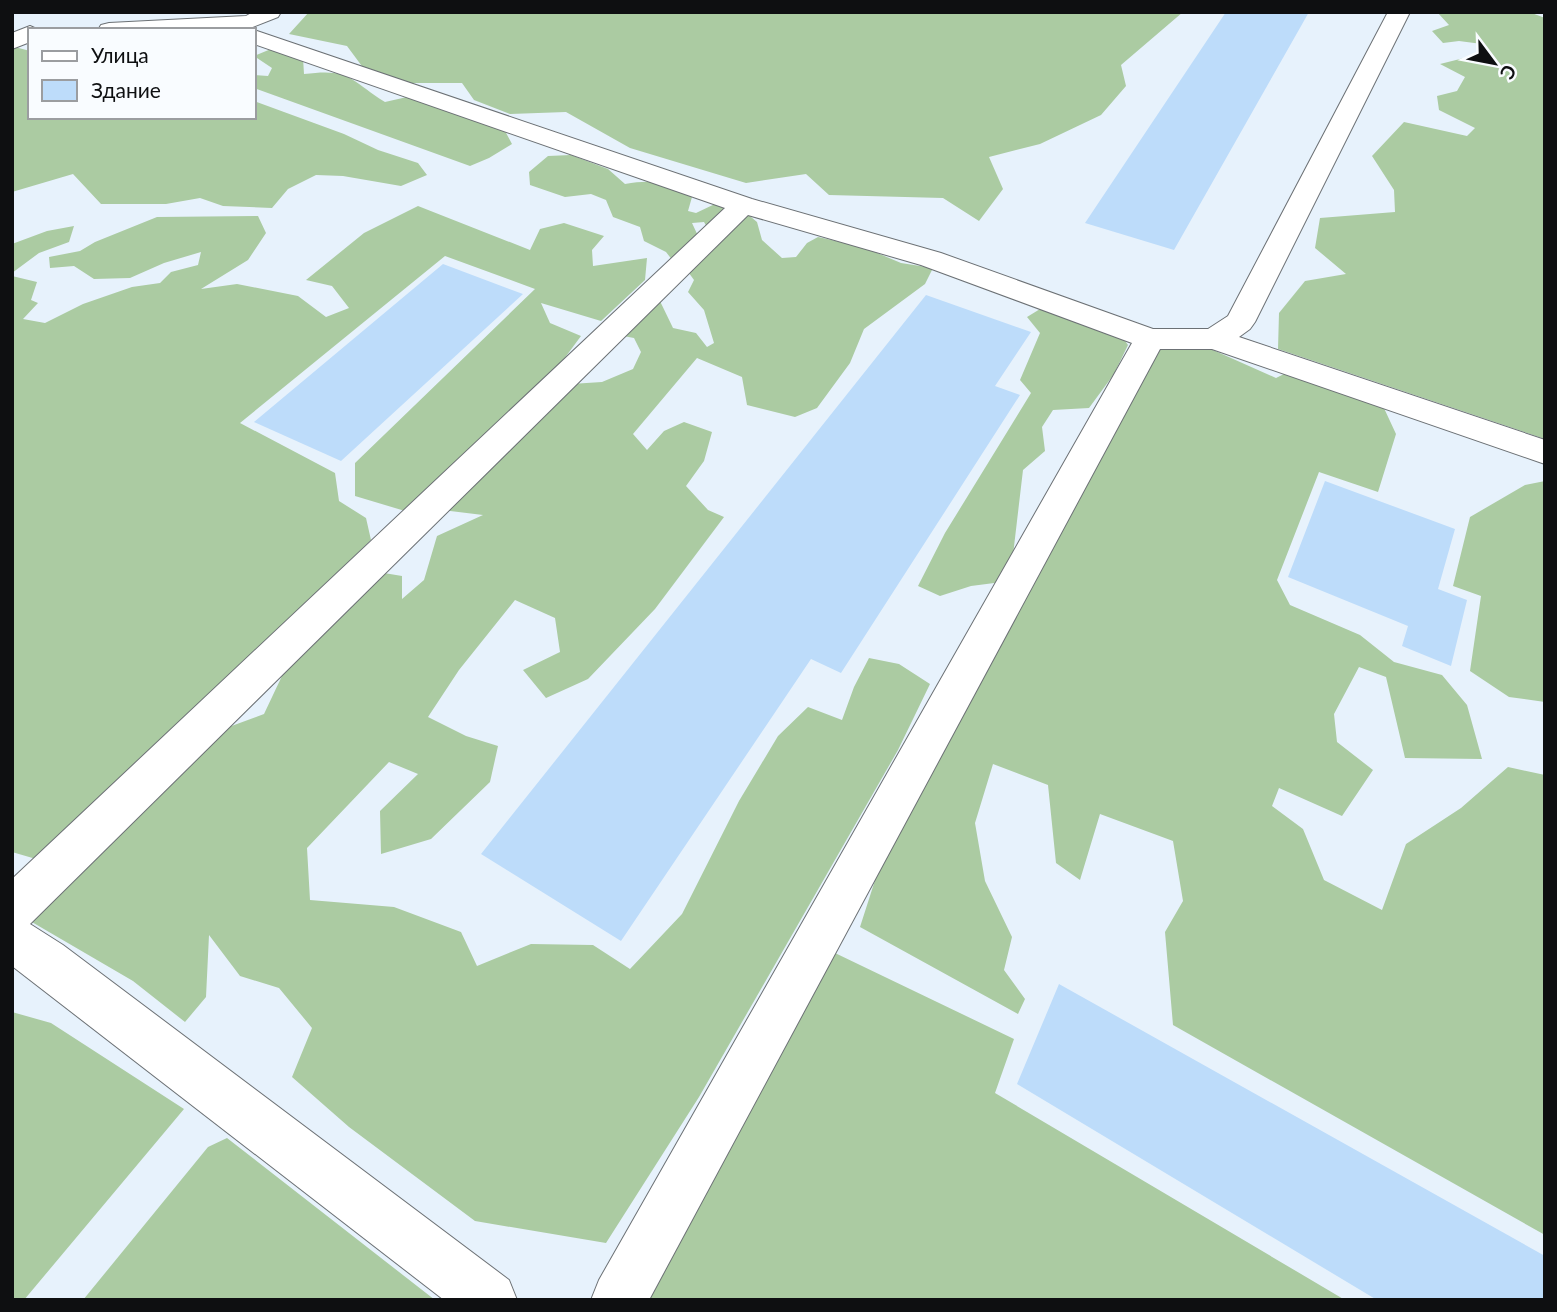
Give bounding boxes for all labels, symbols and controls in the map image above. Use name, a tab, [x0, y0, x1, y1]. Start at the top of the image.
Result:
legend	[28, 28, 256, 119]
north arrow	[1459, 28, 1529, 98]
text: Улица	[91, 42, 149, 67]
text: С	[1496, 61, 1522, 84]
text: Здание	[91, 77, 161, 102]

